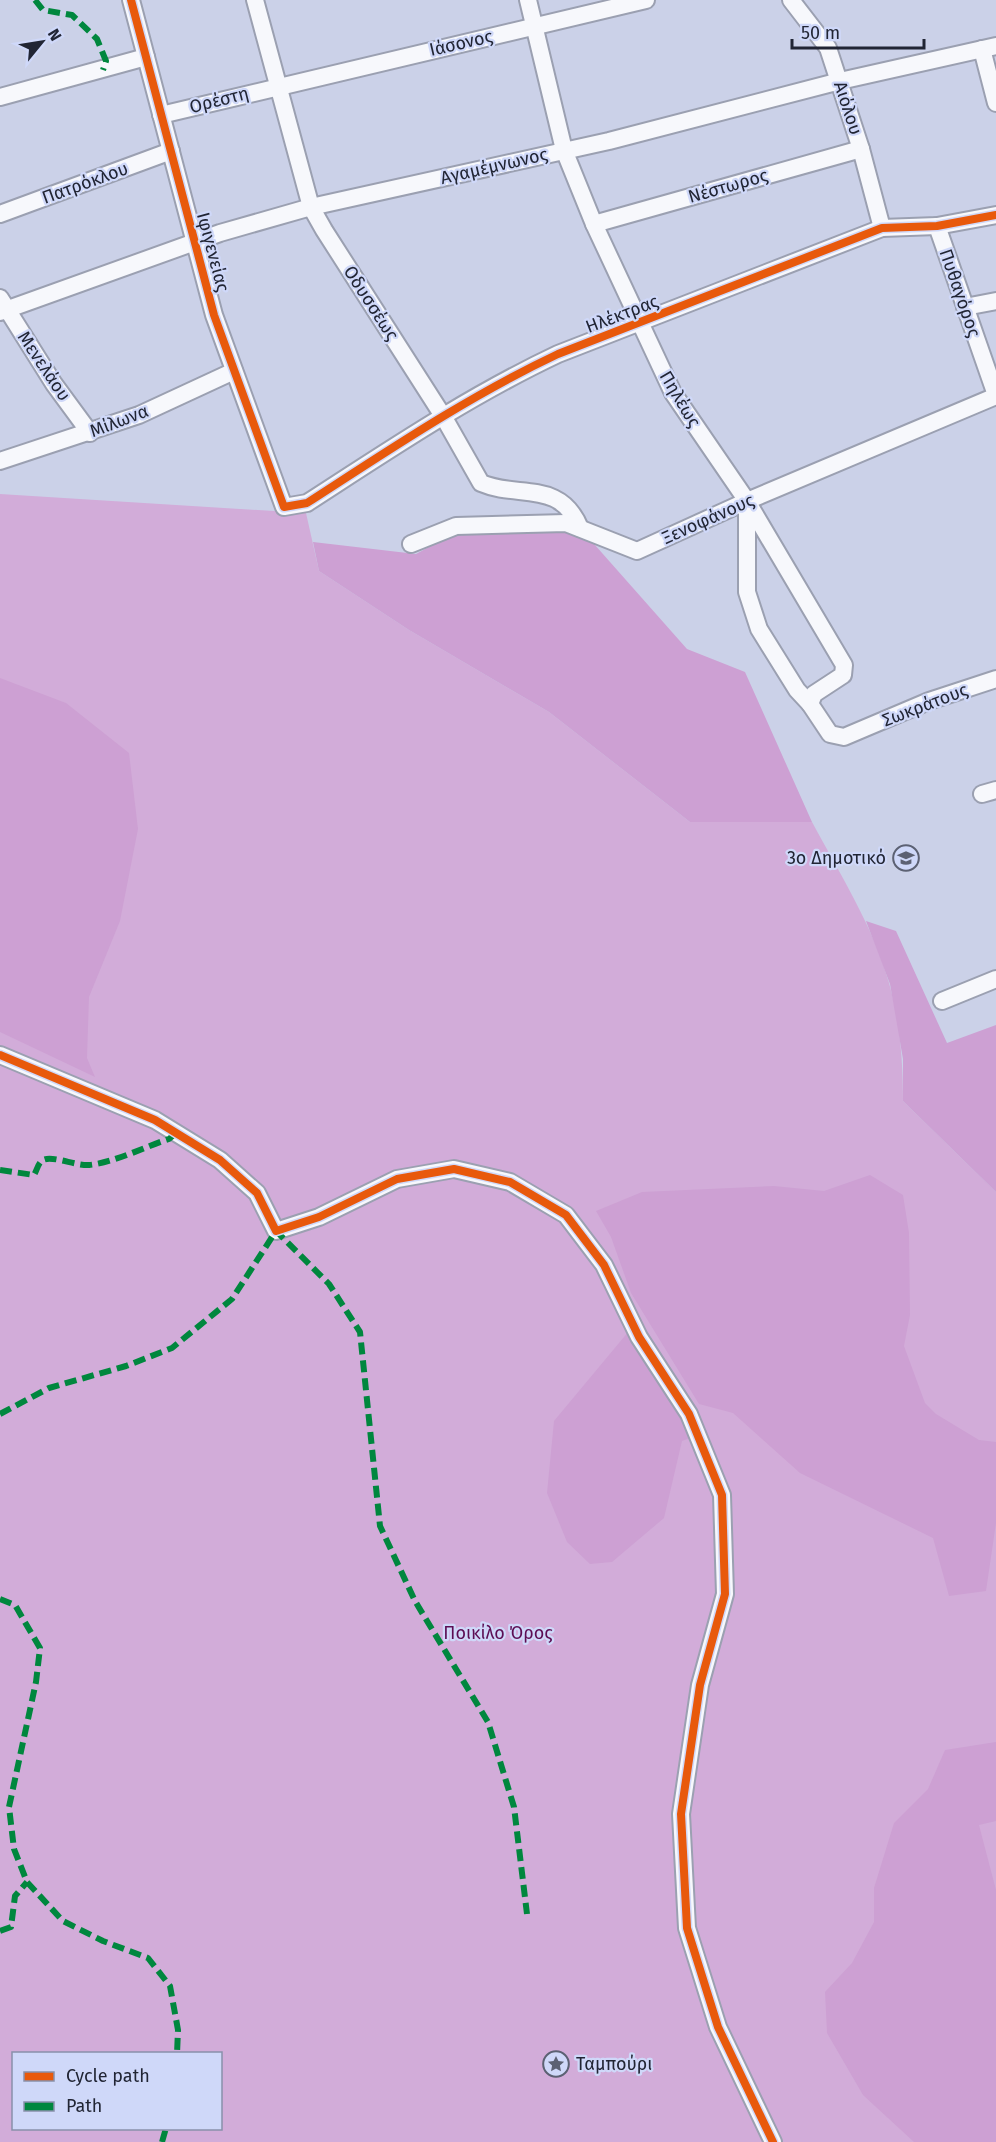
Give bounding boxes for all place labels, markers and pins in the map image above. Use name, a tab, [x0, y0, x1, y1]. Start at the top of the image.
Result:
school or university icon: 3ο Δημοτικό	[891, 843, 921, 873]
place label: 3ο Δημοτικό	[787, 847, 886, 869]
place icon: Ταμπούρι	[541, 2049, 571, 2079]
place label: Ταμπούρι	[576, 2053, 652, 2075]

